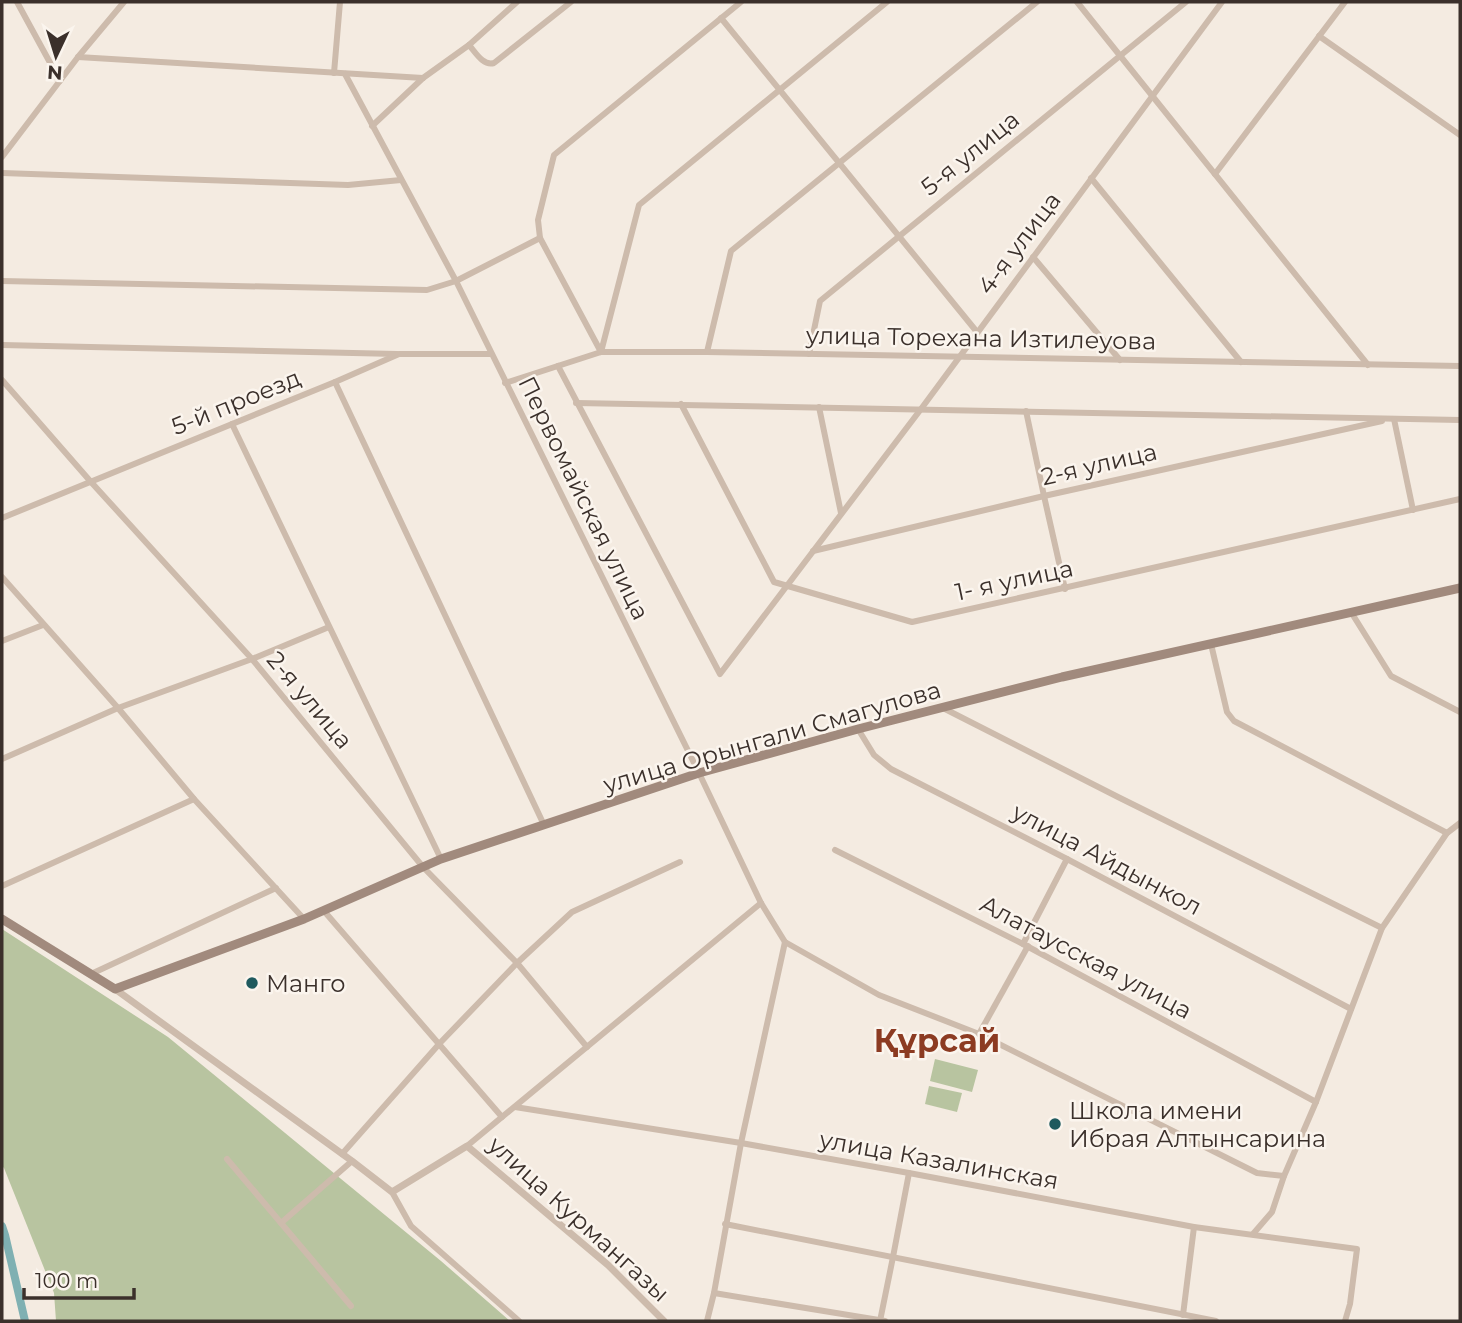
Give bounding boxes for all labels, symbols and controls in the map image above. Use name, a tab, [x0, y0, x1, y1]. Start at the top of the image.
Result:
north arrow	[21, 21, 91, 91]
text: N	[46, 60, 63, 84]
street label: 5-я улица	[915, 105, 1025, 201]
street label: 4-я улица	[971, 186, 1067, 300]
street label: улица Торехана Изтилеуова	[805, 320, 1156, 356]
street label: 5-й проезд	[167, 363, 305, 441]
street label: Первомайская улица	[512, 371, 656, 625]
street label: 2-я улица	[1038, 437, 1160, 491]
street label: 1- я улица	[952, 553, 1076, 607]
street label: 2-я улица	[261, 646, 359, 754]
street label: улица Орынгали Смагулова	[599, 675, 944, 799]
street label: улица Айдынкол	[1007, 796, 1207, 921]
street label: Алатаусская улица	[975, 889, 1197, 1025]
place label: Манго	[266, 969, 345, 998]
marker: Манго	[244, 975, 260, 991]
district label: Құрсай	[874, 1021, 1000, 1060]
place label: Школа имени Ибрая Алтынсарина	[1069, 1096, 1326, 1153]
marker: Школа имени Ибрая Алтынсарина	[1047, 1116, 1063, 1132]
street label: улица Казалинская	[816, 1125, 1061, 1195]
street label: улица Курмангазы	[482, 1129, 675, 1308]
scale bar	[24, 1256, 135, 1300]
text: 100 m	[35, 1268, 98, 1293]

